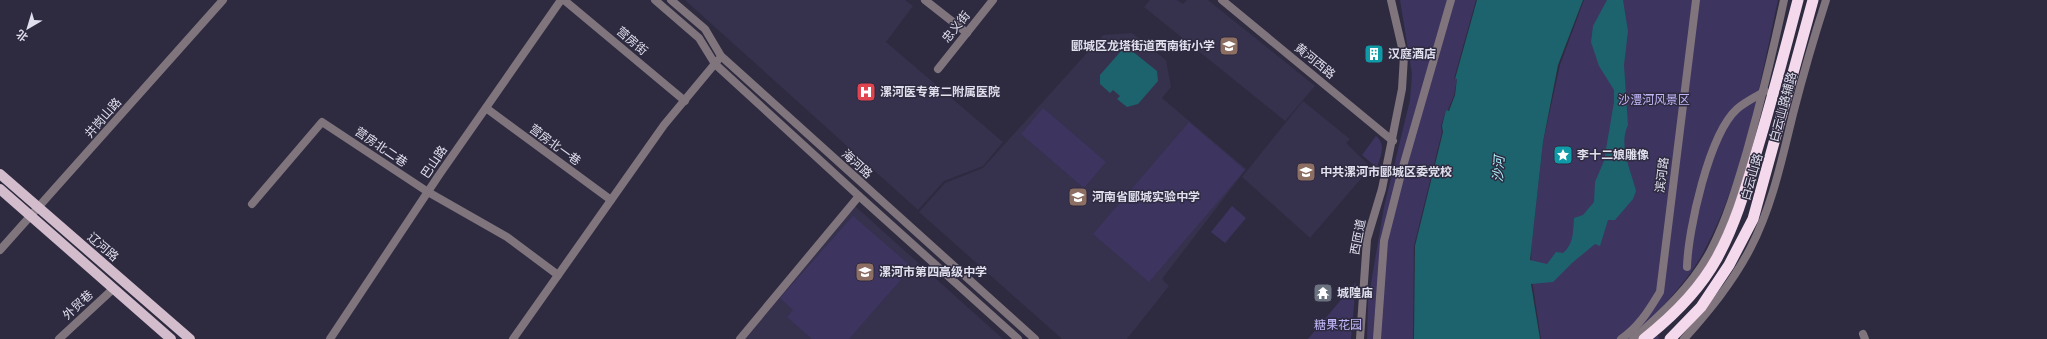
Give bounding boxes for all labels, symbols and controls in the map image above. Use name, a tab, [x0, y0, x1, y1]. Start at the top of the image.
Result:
street label: 忠义街	[938, 7, 974, 46]
north arrow	[8, 8, 48, 48]
street label: 营房街	[613, 23, 652, 59]
text: 北	[13, 27, 30, 46]
school or university icon: 郾城区龙塔街道西南街小学	[1218, 35, 1240, 57]
place label: 郾城区龙塔街道西南街小学	[1071, 37, 1215, 54]
street label: 黄河西路	[1291, 39, 1339, 82]
building icon: 汉庭酒店	[1363, 43, 1385, 65]
place label: 汉庭酒店	[1388, 45, 1436, 62]
street label: 白云山路辅路	[1765, 70, 1800, 144]
hospital icon: 漯河医专第二附属医院	[855, 81, 877, 103]
place label: 漯河医专第二附属医院	[880, 83, 1000, 100]
park label: 沙澧河风景区	[1618, 91, 1690, 108]
street label: 井岗山路	[80, 94, 125, 141]
street label: 营房北一巷	[526, 120, 585, 169]
street label: 营房北二巷	[352, 123, 411, 170]
street label: 巴山路	[416, 142, 451, 181]
place icon: 李十二娘雕像	[1552, 144, 1574, 166]
street label: 海河路	[838, 145, 876, 182]
place label: 李十二娘雕像	[1577, 146, 1649, 163]
street label: 白云山路	[1737, 151, 1766, 202]
water label: 沙河	[1488, 152, 1508, 183]
street label: 滨河路	[1651, 156, 1672, 194]
school or university icon: 中共漯河市郾城区委党校	[1295, 161, 1317, 183]
place label: 中共漯河市郾城区委党校	[1320, 163, 1452, 180]
school or university icon: 河南省郾城实验中学	[1067, 186, 1089, 208]
place label: 河南省郾城实验中学	[1092, 188, 1200, 205]
street label: 西匝道	[1346, 218, 1369, 256]
street label: 辽河路	[84, 228, 122, 265]
school or university icon: 漯河市第四高级中学	[854, 261, 876, 283]
place label: 漯河市第四高级中学	[879, 263, 987, 280]
temple icon: 城隍庙	[1312, 282, 1334, 304]
place label: 城隍庙	[1337, 284, 1373, 301]
street label: 外贸巷	[59, 286, 97, 323]
park label: 糖果花园	[1314, 316, 1362, 333]

